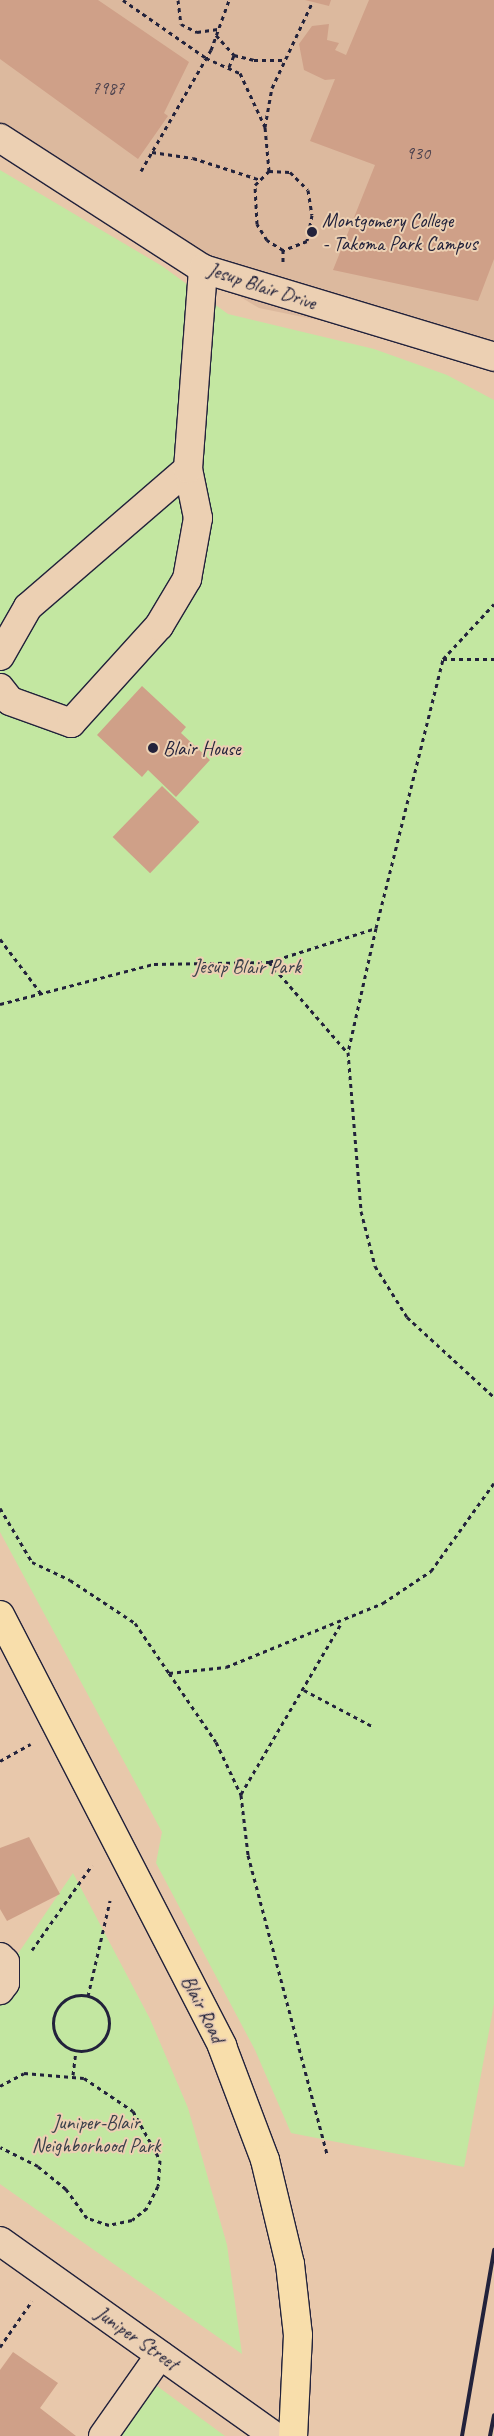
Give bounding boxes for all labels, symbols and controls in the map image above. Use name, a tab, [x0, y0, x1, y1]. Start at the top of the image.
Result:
house number: 7987	[92, 77, 124, 99]
house number: 930	[406, 142, 430, 164]
place label: Montgomery College - Takoma Park Campus	[322, 208, 477, 255]
marker: Montgomery College - Takoma Park Campus	[306, 226, 318, 238]
street label: Jesup Blair Drive	[204, 257, 320, 315]
place label: Blair House	[163, 736, 241, 760]
marker: Blair House	[147, 742, 159, 754]
park label: Jesup Blair Park	[192, 954, 302, 978]
street label: Blair Road	[176, 1971, 230, 2047]
park label: Juniper-Blair Neighborhood Park	[31, 2110, 161, 2157]
street label: Juniper Street	[91, 2301, 183, 2375]

